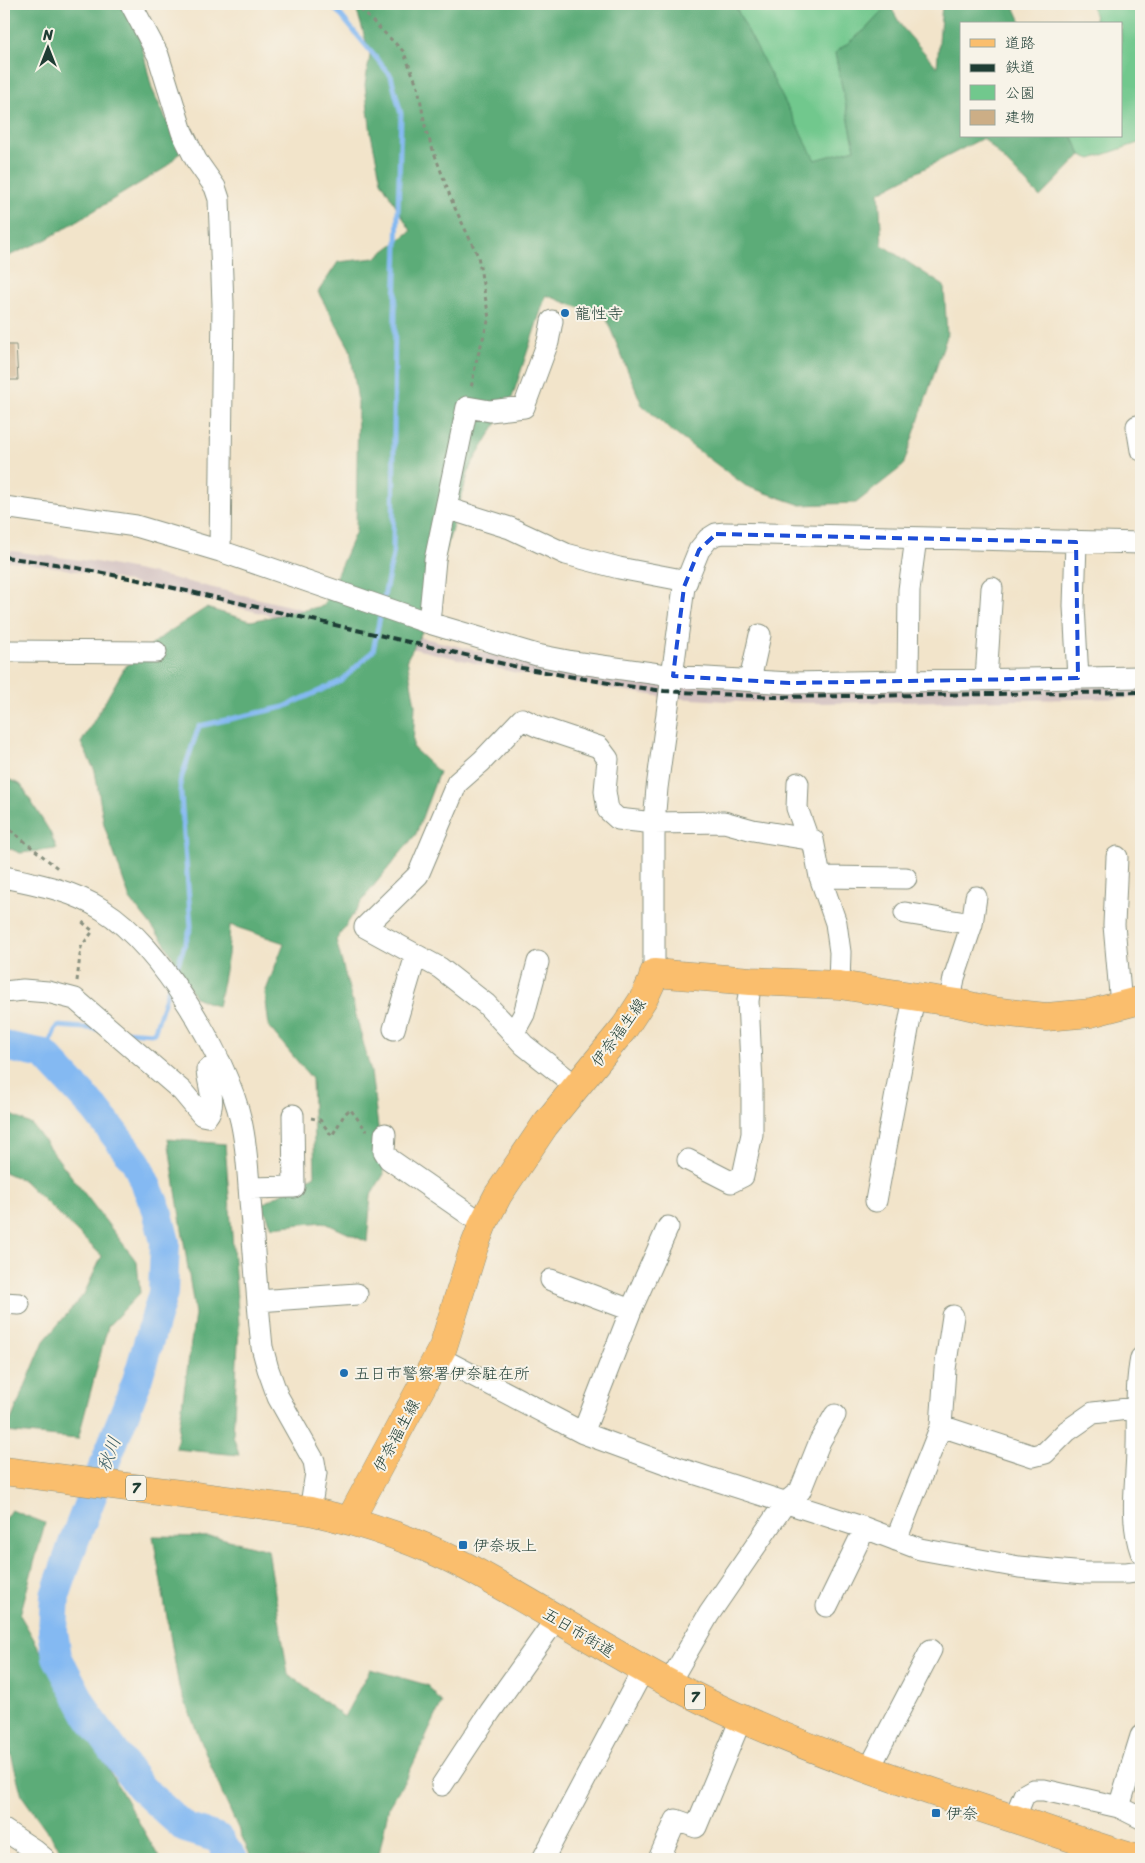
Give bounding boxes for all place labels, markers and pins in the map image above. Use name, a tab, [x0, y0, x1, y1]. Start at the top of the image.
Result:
place label: 龍性寺	[575, 299, 623, 328]
marker: 龍性寺	[559, 307, 571, 319]
place label: 五日市警察署伊奈駐在所	[354, 1359, 530, 1388]
marker: 五日市警察署伊奈駐在所	[338, 1367, 350, 1379]
place label: 伊奈坂上	[473, 1531, 537, 1560]
marker: 伊奈坂上	[457, 1539, 469, 1551]
place label: 伊奈	[946, 1799, 978, 1828]
marker: 伊奈	[930, 1807, 942, 1819]

